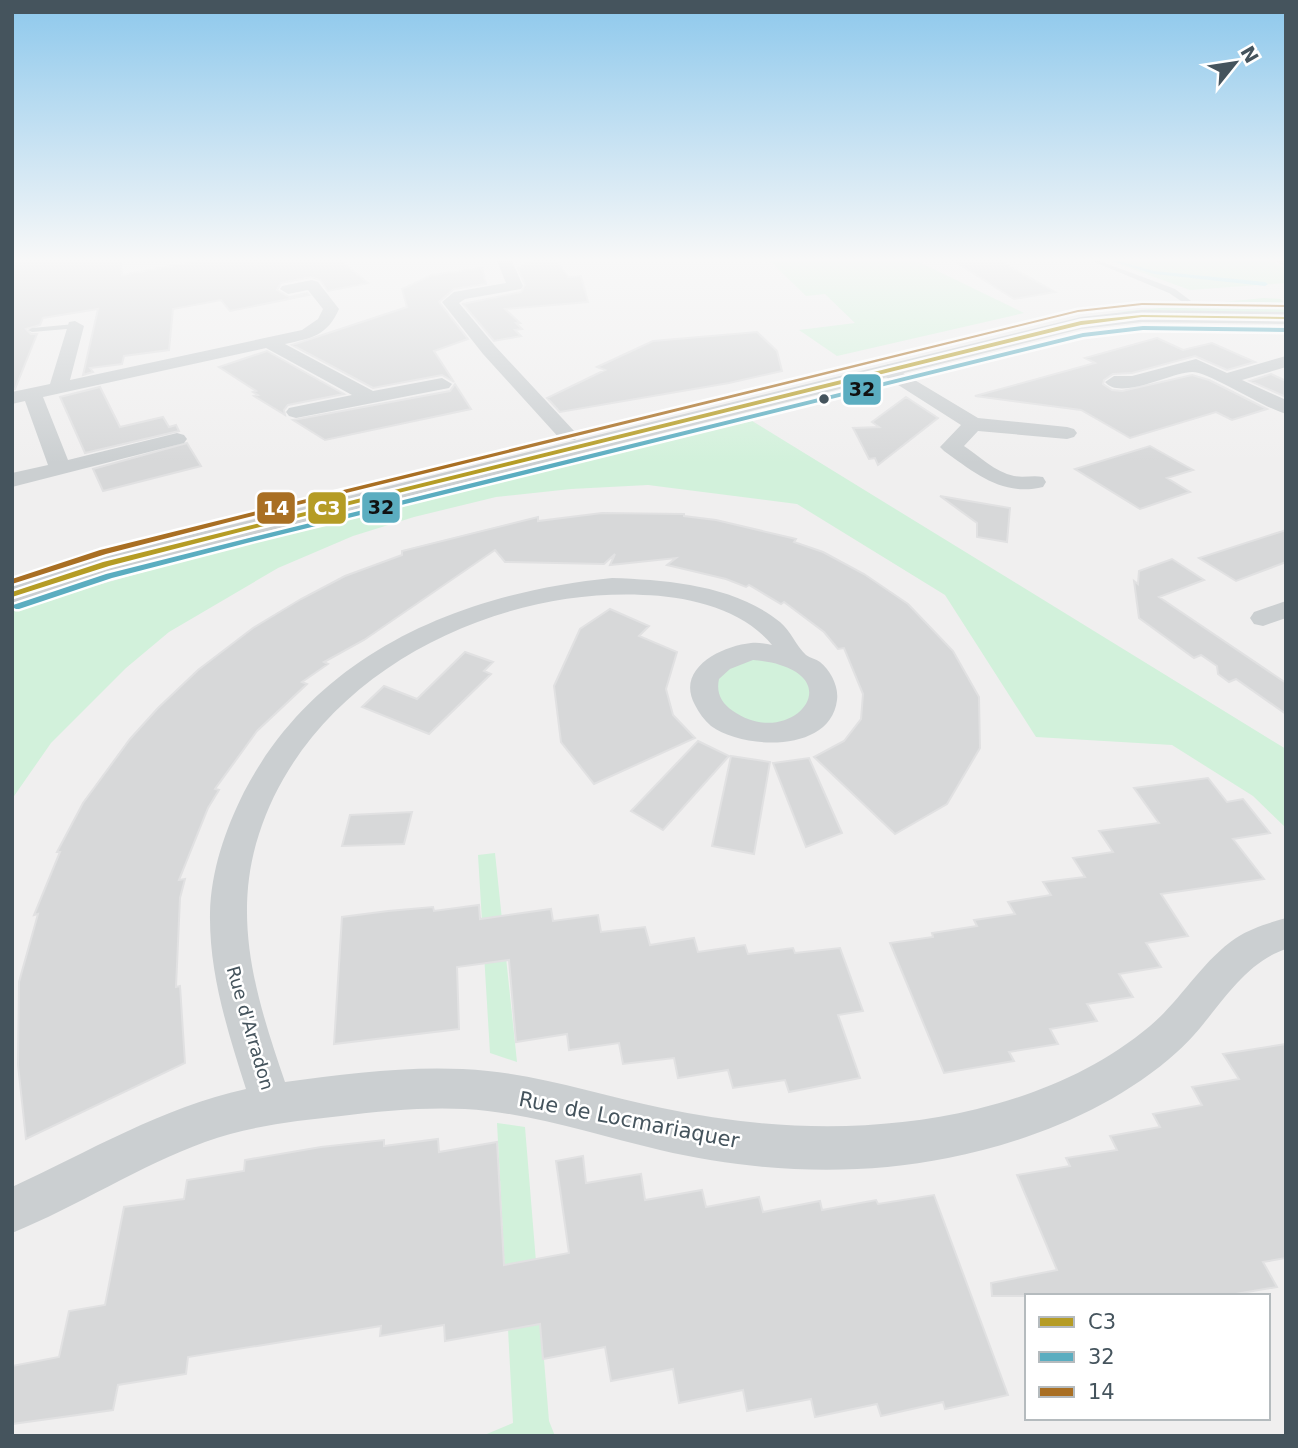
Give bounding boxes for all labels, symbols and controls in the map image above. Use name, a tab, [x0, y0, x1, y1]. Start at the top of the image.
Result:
north arrow	[1200, 28, 1270, 98]
text: N	[1236, 42, 1263, 67]
line badge: 32	[842, 373, 882, 406]
text: 32	[849, 378, 875, 400]
unlabelled marker	[817, 392, 831, 406]
line badge: 14	[256, 491, 296, 525]
line badge: C3	[307, 491, 347, 525]
line badge: 32	[361, 491, 401, 524]
text: 32	[368, 496, 394, 518]
text: 14	[263, 497, 289, 519]
text: C3	[313, 497, 341, 519]
street label: Rue d'Arradon	[223, 963, 278, 1092]
street label: Rue de Locmariaquer	[517, 1087, 742, 1153]
legend	[1025, 1294, 1270, 1420]
text: C3	[1088, 1310, 1116, 1334]
text: 32	[1088, 1345, 1115, 1369]
text: 14	[1088, 1380, 1115, 1404]

